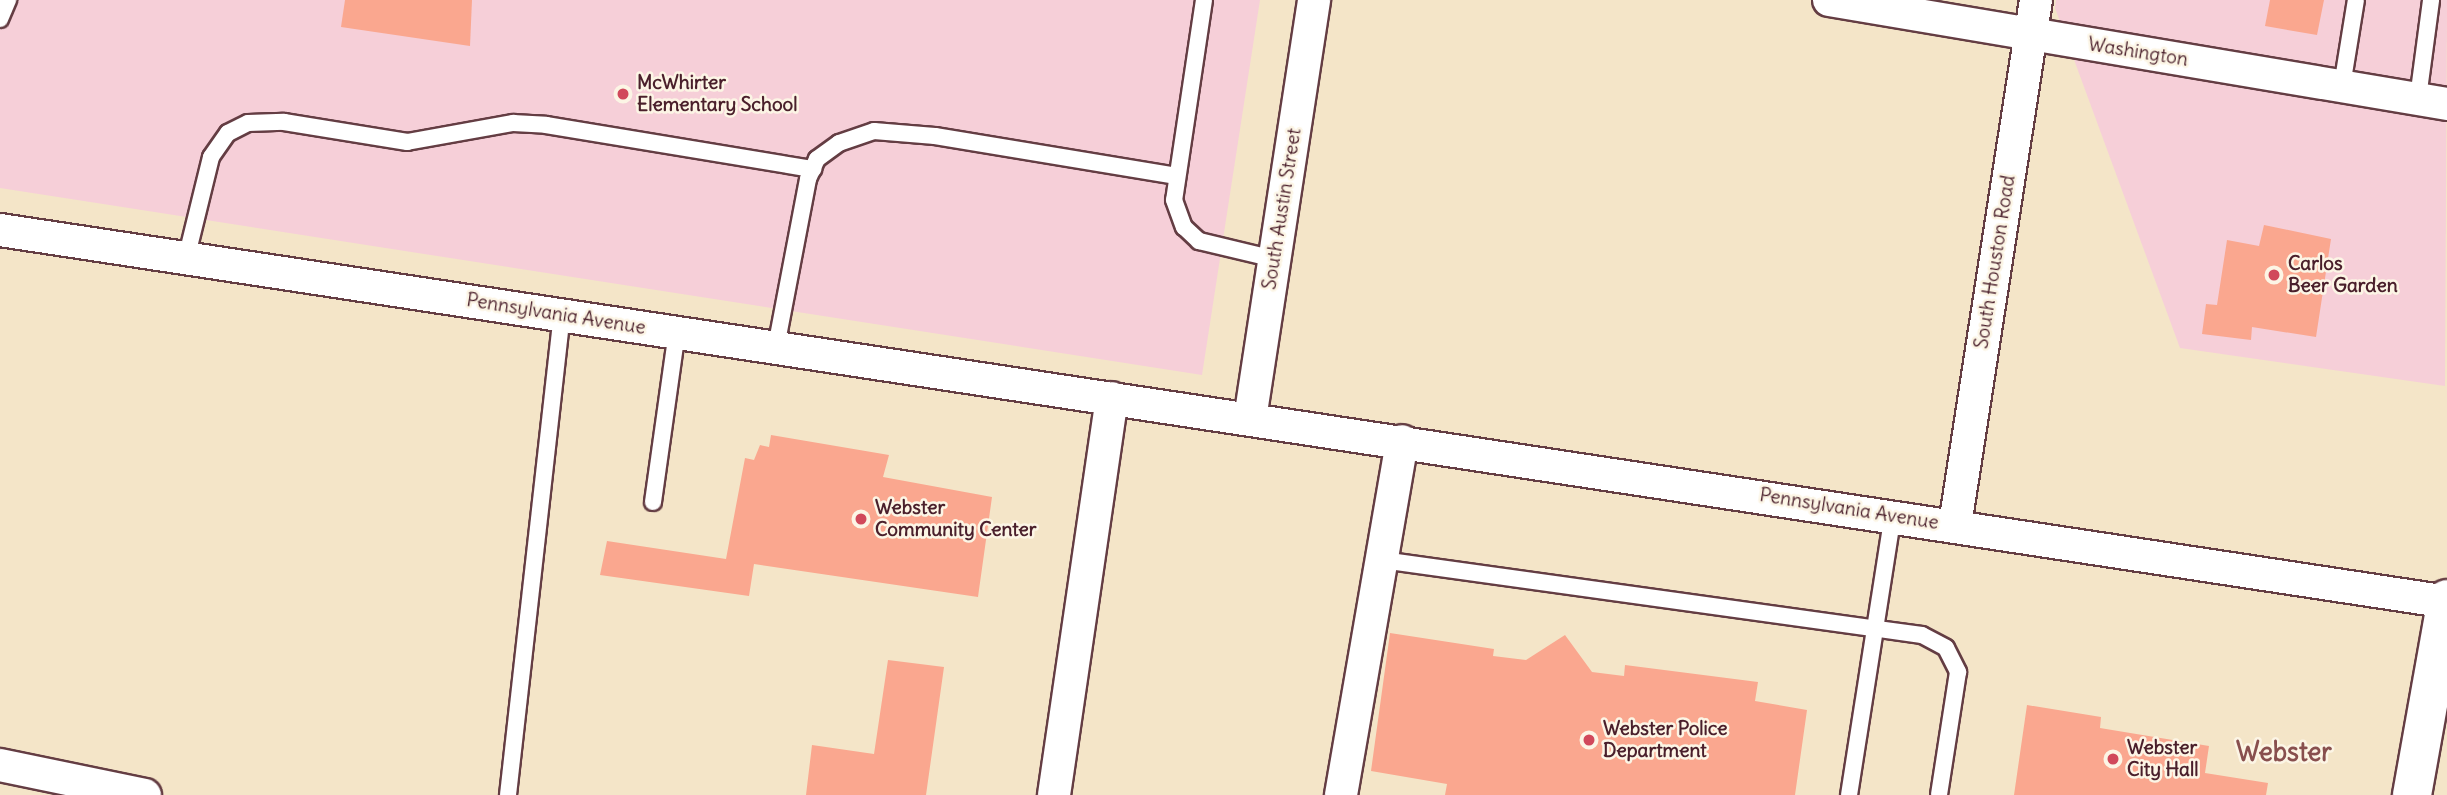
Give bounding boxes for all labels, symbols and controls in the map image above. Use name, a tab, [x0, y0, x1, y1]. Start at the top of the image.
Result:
street label: Washington	[2086, 33, 2190, 71]
place label: McWhirter Elementary School	[637, 72, 798, 116]
marker: McWhirter Elementary School	[615, 86, 631, 102]
street label: South Austin Street	[1258, 127, 1306, 291]
street label: South Houston Road	[1970, 174, 2020, 350]
place label: Carlos Beer Garden	[2288, 253, 2398, 297]
marker: Carlos Beer Garden	[2266, 267, 2282, 283]
street label: Pennsylvania Avenue	[465, 289, 647, 339]
street label: Pennsylvania Avenue	[1758, 484, 1940, 534]
place label: Webster Community Center	[875, 497, 1037, 541]
marker: Webster Community Center	[853, 511, 869, 527]
place label: Webster Police Department	[1603, 718, 1727, 762]
marker: Webster Police Department	[1581, 732, 1597, 748]
district label: Webster	[2236, 736, 2332, 768]
place label: Webster City Hall	[2127, 737, 2198, 781]
marker: Webster City Hall	[2105, 751, 2121, 767]

